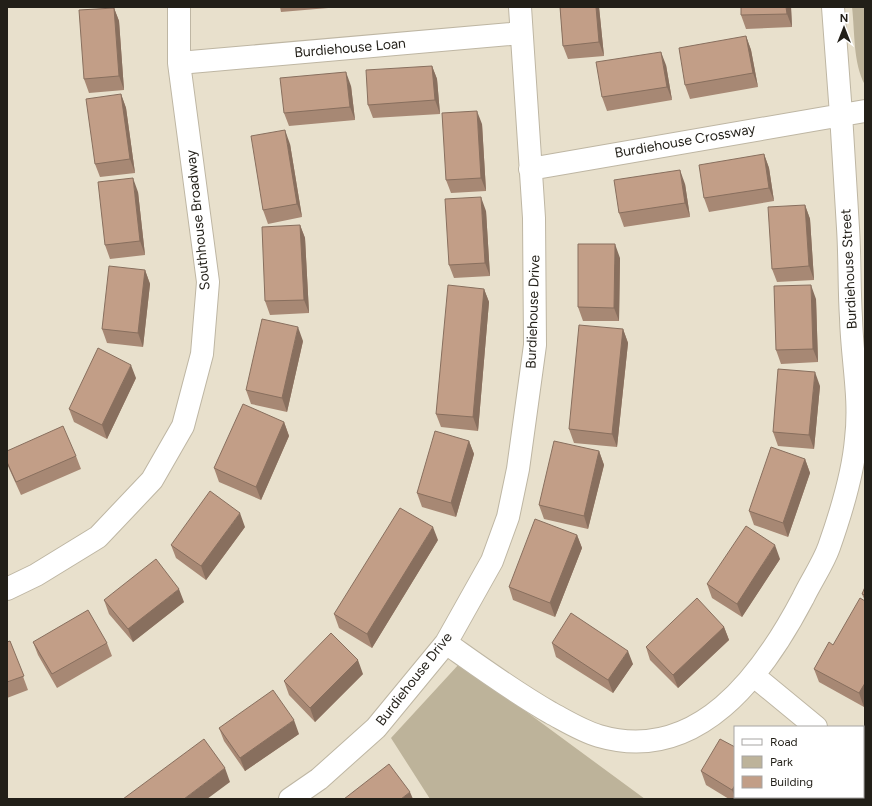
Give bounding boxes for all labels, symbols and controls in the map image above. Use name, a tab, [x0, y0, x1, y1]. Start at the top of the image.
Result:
north arrow	[824, 8, 864, 48]
text: N	[840, 12, 848, 25]
street label: Burdiehouse Loan	[294, 35, 407, 61]
street label: Burdiehouse Crossway	[613, 120, 757, 162]
street label: Southhouse Broadway	[182, 148, 214, 291]
street label: Burdiehouse Street	[837, 208, 861, 330]
street label: Burdiehouse Drive	[523, 254, 543, 369]
street label: Burdiehouse Drive	[372, 629, 456, 729]
legend	[734, 726, 864, 798]
text: Road	[770, 735, 798, 749]
text: Park	[770, 755, 793, 769]
text: Building	[770, 775, 813, 789]

